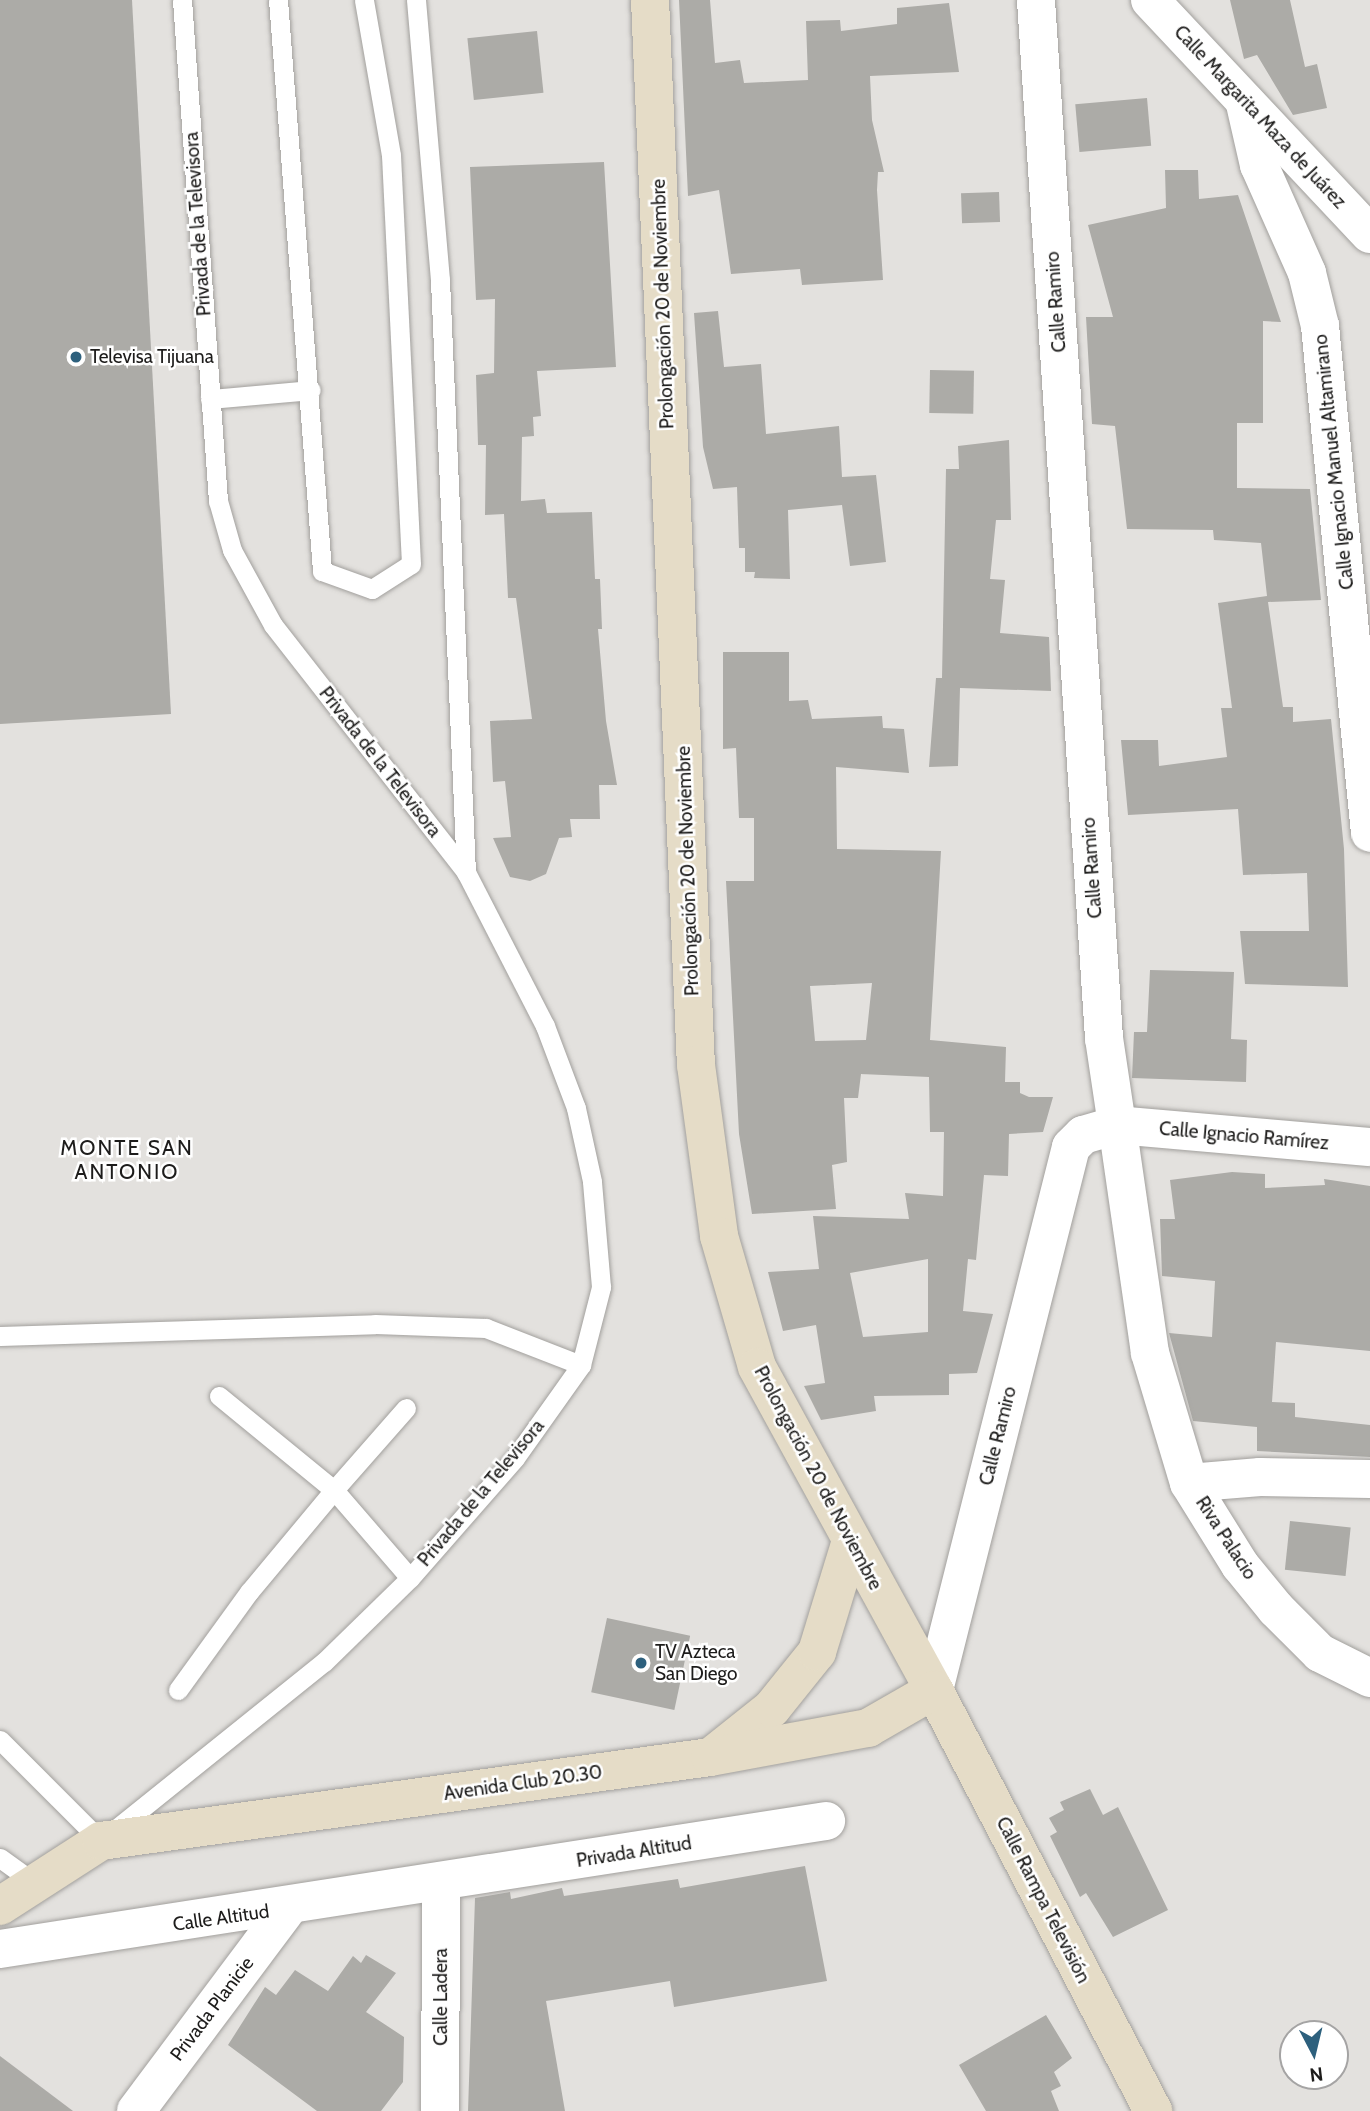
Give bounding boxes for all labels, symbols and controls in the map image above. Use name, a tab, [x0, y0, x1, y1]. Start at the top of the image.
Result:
street label: Calle Margarita Maza de Juárez	[1169, 21, 1351, 213]
street label: Privada de la Televisora	[180, 131, 216, 317]
street label: Prolongación 20 de Noviembre	[647, 179, 679, 429]
street label: Calle Ramiro	[1041, 251, 1071, 353]
street label: Calle Ignacio Manuel Altamirano	[1309, 333, 1359, 591]
place label: Televisa Tijuana	[90, 346, 214, 368]
marker: Televisa Tijuana	[68, 349, 84, 365]
street label: Privada de la Televisora	[314, 682, 446, 842]
street label: Prolongación 20 de Noviembre	[672, 746, 704, 996]
street label: Calle Ramiro	[1077, 817, 1107, 919]
street label: Calle Ignacio Ramírez	[1158, 1117, 1330, 1155]
district label: MONTE SAN ANTONIO	[61, 1135, 193, 1185]
street label: Prolongación 20 de Noviembre	[749, 1362, 887, 1594]
street label: Calle Ramiro	[975, 1384, 1021, 1488]
street label: Privada de la Televisora	[413, 1415, 549, 1571]
street label: Riva Palacio	[1191, 1492, 1261, 1584]
place label: TV Azteca San Diego	[655, 1641, 737, 1685]
marker: TV Azteca San Diego	[633, 1655, 649, 1671]
street label: Avenida Club 20.30	[442, 1761, 604, 1805]
street label: Calle Rampa Televisión	[991, 1813, 1095, 1987]
street label: Privada Altitud	[575, 1832, 693, 1872]
street label: Calle Altitud	[171, 1900, 271, 1936]
street label: Calle Ladera	[430, 1948, 452, 2046]
street label: Privada Planicie	[165, 1952, 259, 2066]
north arrow	[1279, 2020, 1349, 2090]
text: N	[1308, 2062, 1324, 2087]

